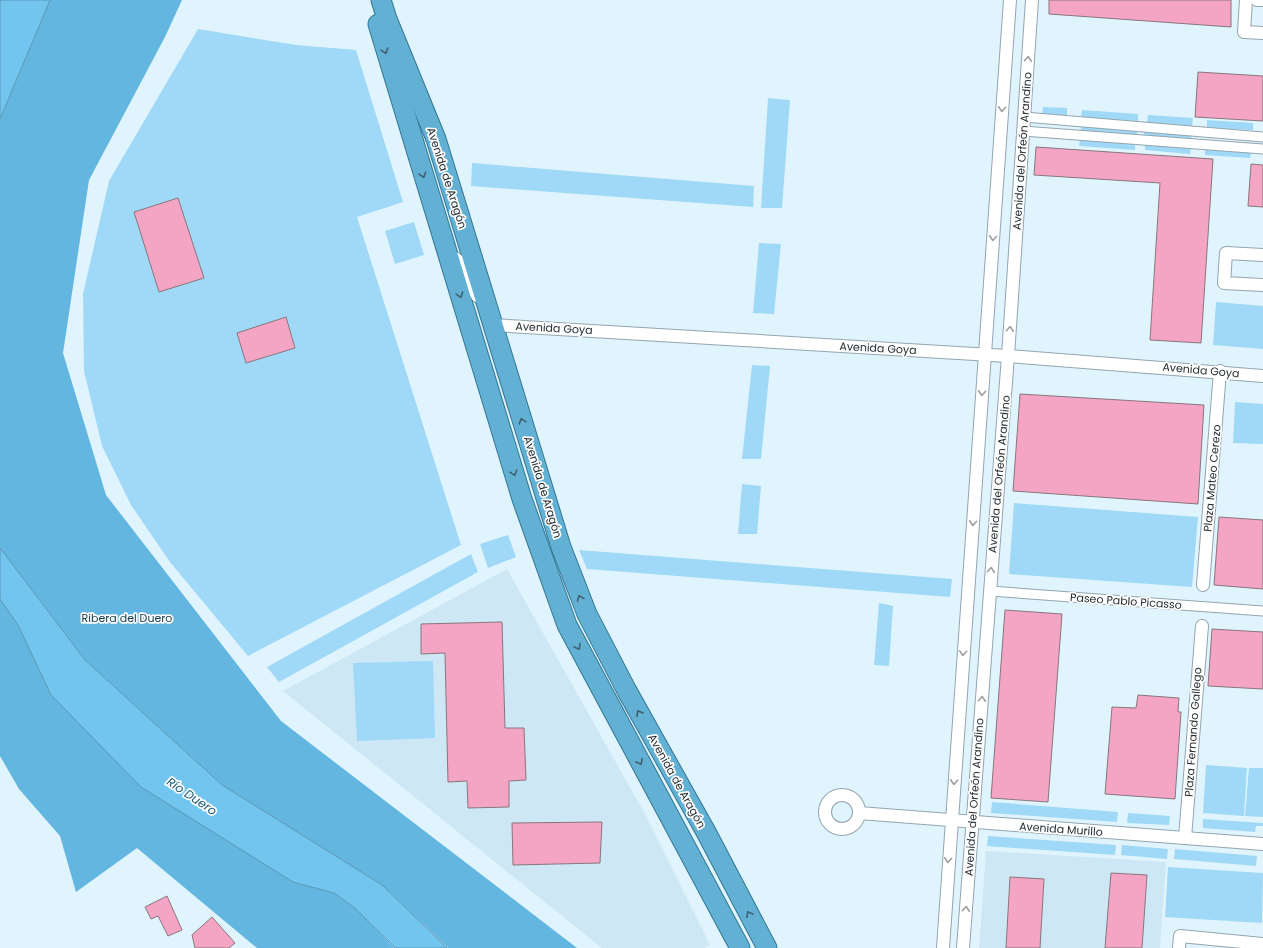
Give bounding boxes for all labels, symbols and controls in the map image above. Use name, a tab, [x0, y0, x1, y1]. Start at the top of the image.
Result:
one-way arrow	[380, 47, 389, 54]
one-way arrow	[1023, 56, 1032, 62]
street label: Avenida del Orfeón Arandino	[1008, 71, 1036, 231]
one-way arrow	[998, 106, 1007, 112]
street label: Avenida de Aragón	[423, 125, 471, 231]
one-way arrow	[418, 172, 427, 179]
one-way arrow	[989, 235, 998, 241]
one-way arrow	[455, 291, 464, 298]
street label: Avenida Goya	[515, 318, 593, 338]
one-way arrow	[1006, 326, 1015, 332]
street label: Avenida Goya	[839, 338, 917, 358]
street label: Avenida Goya	[1162, 359, 1240, 381]
one-way arrow	[978, 390, 987, 396]
street label: Avenida del Orfeón Arandino	[984, 394, 1014, 554]
one-way arrow	[518, 418, 527, 425]
street label: Plaza Mateo Cerezo	[1199, 424, 1225, 532]
street label: Avenida de Aragón	[520, 434, 566, 540]
one-way arrow	[509, 469, 518, 476]
one-way arrow	[968, 520, 977, 526]
one-way arrow	[987, 567, 996, 573]
street label: Paseo Pablo Picasso	[1070, 589, 1182, 613]
one-way arrow	[577, 594, 585, 601]
park label: Ribera del Duero	[82, 610, 172, 626]
one-way arrow	[573, 643, 581, 650]
one-way arrow	[959, 650, 968, 656]
street label: Plaza Fernando Gallego	[1180, 667, 1206, 797]
one-way arrow	[977, 696, 986, 703]
one-way arrow	[637, 710, 644, 718]
street label: Avenida del Orfeón Arandino	[960, 717, 988, 877]
street label: Avenida de Aragón	[644, 731, 710, 831]
one-way arrow	[635, 758, 642, 765]
water label: Río Duero	[164, 773, 221, 819]
one-way arrow	[949, 779, 958, 785]
street label: Avenida Murillo	[1019, 818, 1103, 840]
one-way arrow	[944, 857, 953, 863]
one-way arrow	[962, 906, 971, 912]
one-way arrow	[746, 910, 754, 918]

